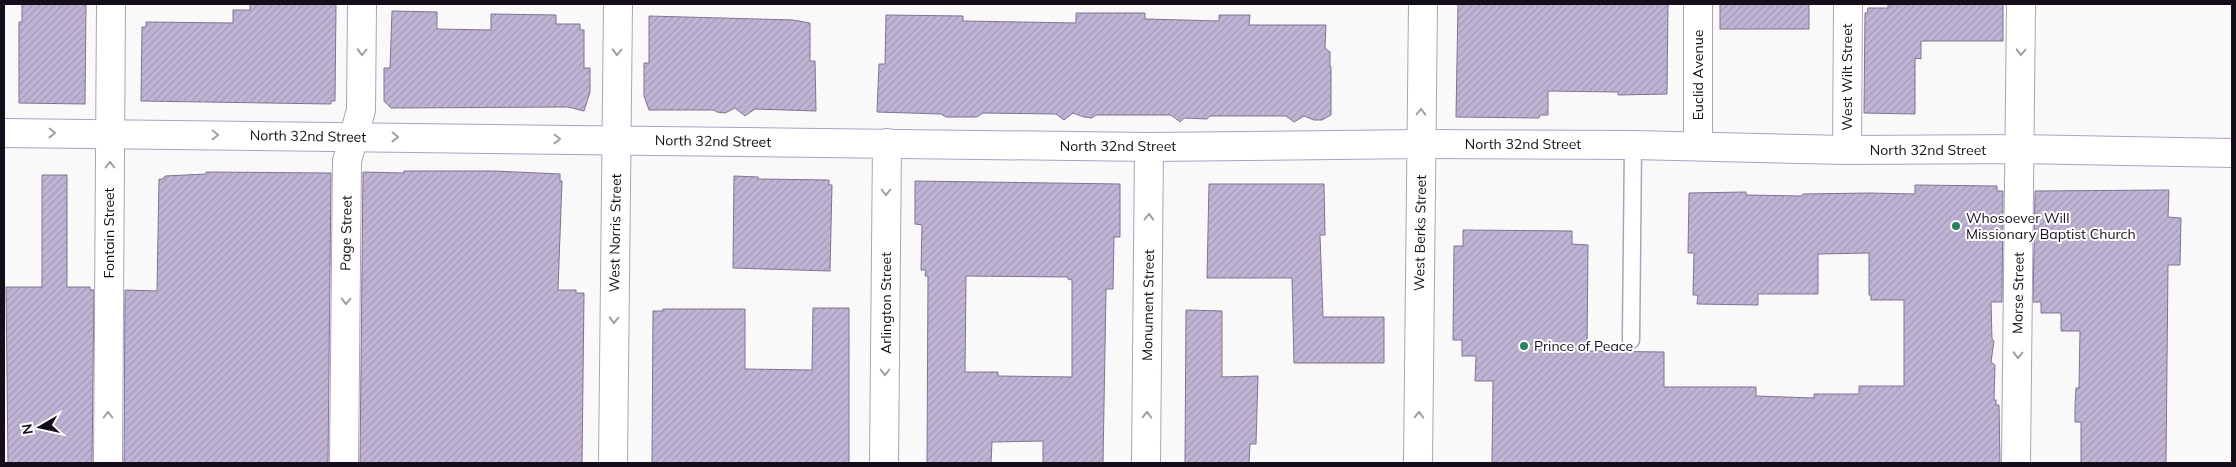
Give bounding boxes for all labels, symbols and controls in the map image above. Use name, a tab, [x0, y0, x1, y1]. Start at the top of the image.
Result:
street label: West Wilt Street	[1838, 23, 1856, 131]
street label: Euclid Avenue	[1689, 30, 1707, 120]
one-way arrow	[356, 49, 367, 57]
one-way arrow	[612, 49, 622, 57]
one-way arrow	[2016, 49, 2026, 57]
one-way arrow	[1416, 108, 1426, 116]
street label: North 32nd Street	[250, 126, 366, 146]
one-way arrow	[49, 128, 57, 138]
one-way arrow	[212, 130, 219, 140]
street label: North 32nd Street	[655, 131, 771, 151]
one-way arrow	[392, 132, 399, 142]
one-way arrow	[554, 134, 562, 144]
street label: North 32nd Street	[1465, 135, 1581, 153]
street label: North 32nd Street	[1060, 137, 1176, 155]
street label: North 32nd Street	[1870, 141, 1986, 159]
one-way arrow	[105, 160, 115, 168]
street label: West Norris Street	[605, 173, 625, 293]
street label: West Berks Street	[1410, 175, 1430, 291]
street label: Fontain Street	[100, 187, 118, 279]
one-way arrow	[881, 188, 891, 196]
street label: Page Street	[336, 195, 356, 271]
place label: Whosoever Will Missionary Baptist Church	[1966, 209, 2136, 243]
one-way arrow	[1144, 213, 1154, 220]
marker: Whosoever Will Missionary Baptist Church	[1950, 220, 1962, 232]
street label: Monument Street	[1138, 249, 1158, 361]
street label: Arlington Street	[877, 252, 895, 354]
street label: Morse Street	[2008, 252, 2028, 334]
one-way arrow	[340, 297, 351, 305]
one-way arrow	[609, 316, 619, 324]
place label: Prince of Peace	[1534, 337, 1633, 355]
marker: Prince of Peace	[1518, 340, 1530, 352]
one-way arrow	[2012, 351, 2023, 359]
one-way arrow	[880, 368, 890, 376]
north arrow	[15, 402, 65, 452]
one-way arrow	[103, 410, 113, 418]
one-way arrow	[1142, 410, 1152, 418]
one-way arrow	[1413, 410, 1424, 418]
text: N	[17, 422, 37, 436]

